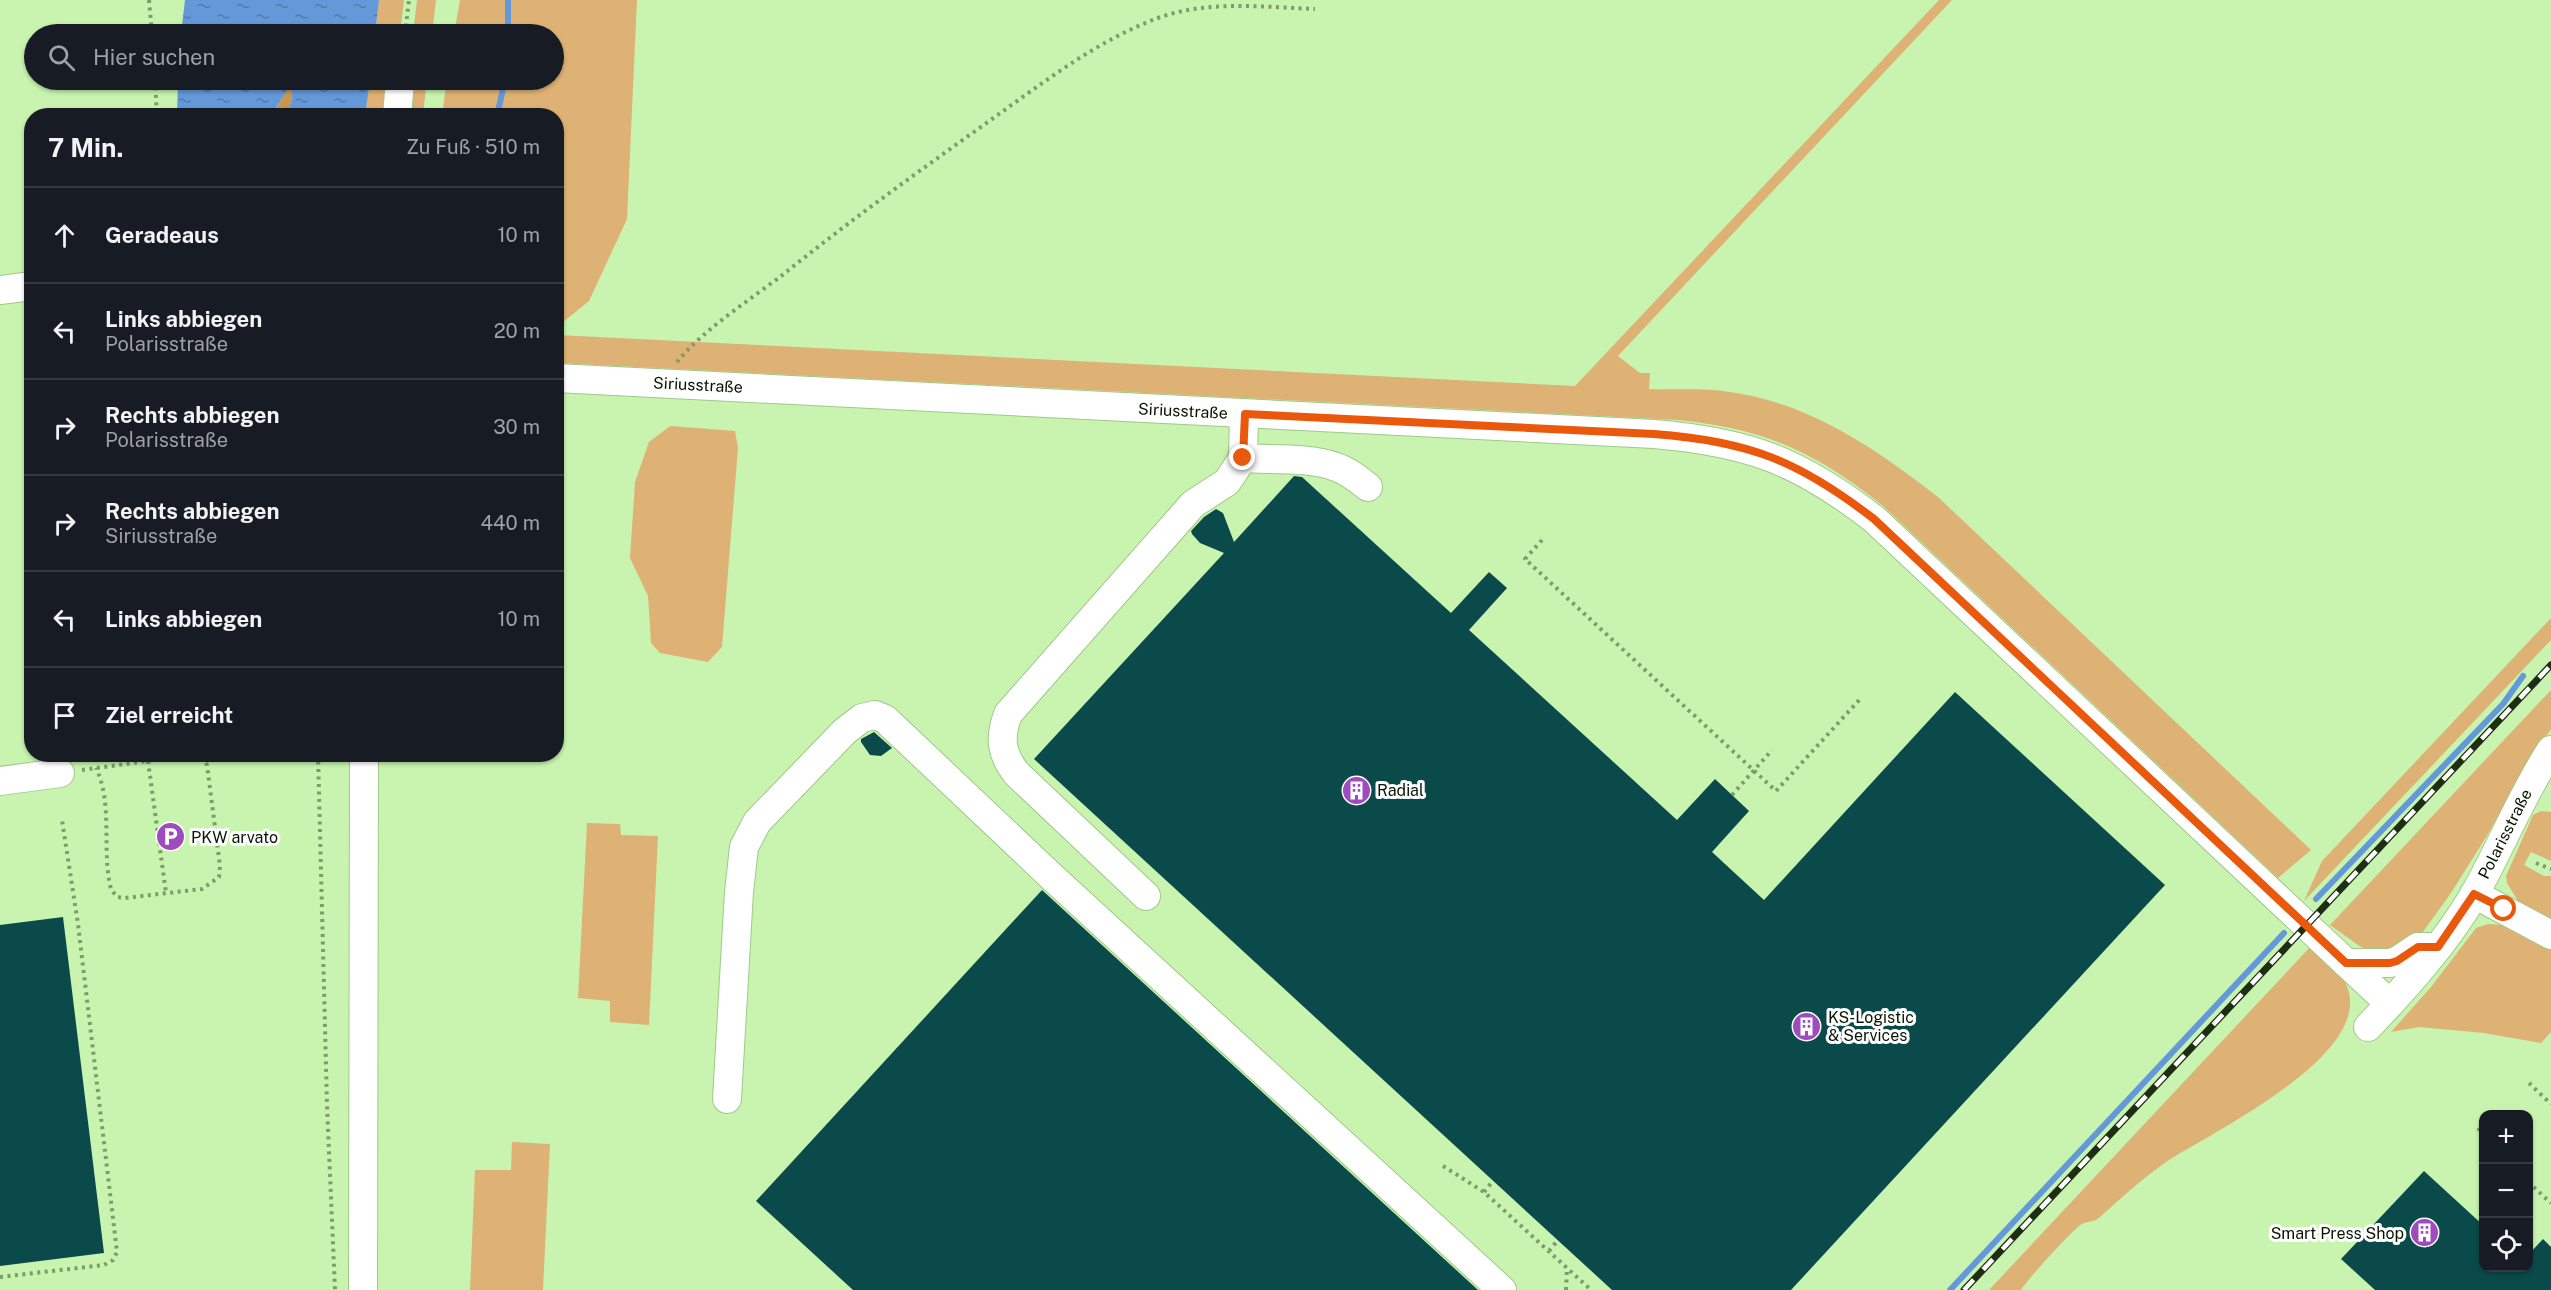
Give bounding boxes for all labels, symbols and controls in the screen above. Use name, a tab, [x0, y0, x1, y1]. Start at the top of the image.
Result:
search box	[24, 24, 564, 90]
icon: search	[45, 41, 78, 74]
text: Hier suchen	[93, 44, 215, 70]
text: 7 Min.	[48, 132, 123, 163]
text: Zu Fuß · 510 m	[406, 135, 540, 159]
icon: ahead	[48, 219, 81, 252]
text: Geradeaus	[105, 222, 219, 248]
text: 10 m	[497, 223, 540, 247]
text: Links abbiegen	[105, 306, 262, 332]
icon: left	[48, 315, 81, 348]
text: 20 m	[494, 319, 540, 343]
text: Polarisstraße	[105, 332, 228, 356]
street label: Siriusstraße	[653, 373, 743, 397]
street label: Siriusstraße	[1138, 399, 1228, 423]
text: Rechts abbiegen	[105, 402, 280, 428]
icon: right	[48, 411, 81, 444]
text: 30 m	[493, 415, 540, 439]
text: Polarisstraße	[105, 428, 228, 452]
route end	[1229, 444, 1255, 470]
text: Rechts abbiegen	[105, 498, 280, 524]
icon: right	[48, 507, 81, 540]
text: 440 m	[480, 511, 540, 535]
text: Siriusstraße	[105, 524, 217, 548]
icon: left	[48, 603, 81, 636]
text: Links abbiegen	[105, 606, 262, 632]
text: 10 m	[497, 607, 540, 631]
icon: arrive	[48, 699, 81, 732]
text: Ziel erreicht	[105, 702, 233, 728]
building icon: Radial	[1340, 774, 1372, 806]
place label: Radial	[1377, 781, 1424, 800]
street label: Polarisstraße	[2474, 786, 2536, 882]
parking icon: PKW arvato	[154, 821, 186, 853]
place label: PKW arvato	[191, 828, 278, 847]
route start	[2490, 895, 2516, 921]
place label: KS-Logistic & Services	[1828, 1008, 1914, 1045]
building icon: KS-Logistic & Services	[1791, 1010, 1823, 1042]
map controls	[2479, 1110, 2533, 1272]
button: +	[2479, 1110, 2533, 1164]
button: −	[2479, 1164, 2533, 1218]
building icon: Smart Press Shop	[2409, 1217, 2441, 1249]
button: locate	[2479, 1218, 2533, 1272]
place label: Smart Press Shop	[2271, 1224, 2404, 1243]

